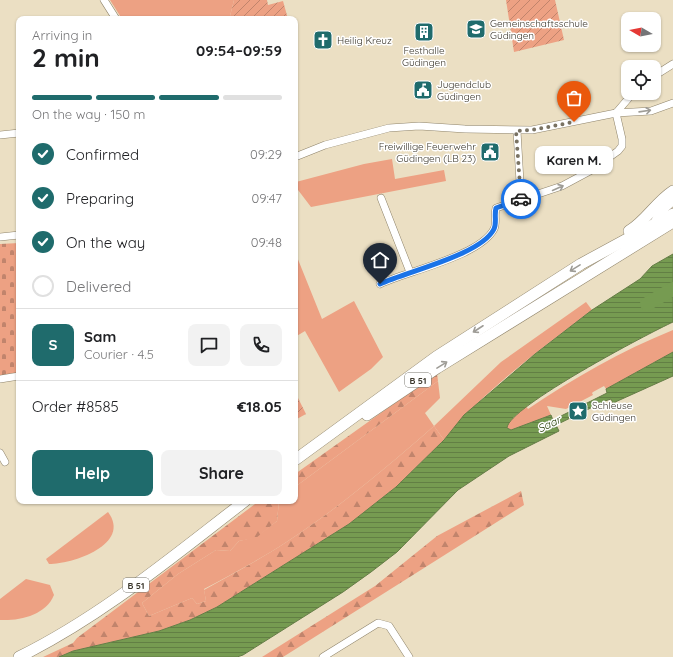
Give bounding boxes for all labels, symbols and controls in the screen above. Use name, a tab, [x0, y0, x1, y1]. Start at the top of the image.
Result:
north arrow	[621, 12, 661, 52]
map controls	[621, 12, 661, 100]
place label: Gemeinschaftsschule Güdingen	[490, 17, 588, 42]
school or university icon: Gemeinschaftsschule Güdingen	[465, 18, 487, 40]
building icon: Festhalle Güdingen	[413, 21, 435, 43]
text: Arriving in	[32, 27, 92, 43]
church icon: Heilig Kreuz	[312, 29, 334, 51]
place label: Heilig Kreuz	[337, 34, 392, 47]
text: 2 min	[32, 41, 100, 74]
text: 09:54–09:59	[196, 41, 282, 60]
place label: Festhalle Güdingen	[402, 44, 446, 69]
button: locate	[621, 60, 661, 100]
place label: Jugendclub Güdingen	[437, 78, 491, 103]
public building icon: Jugendclub Güdingen	[412, 79, 434, 101]
pin	[557, 81, 591, 122]
icon: bag	[563, 87, 585, 109]
text: On the way · 150 m	[32, 106, 145, 122]
one-way arrow	[638, 107, 651, 115]
place label: Freiwillige Feuerwehr Güdingen (LB 23)	[379, 140, 476, 165]
public building icon: Freiwillige Feuerwehr Güdingen (LB 23)	[479, 141, 501, 163]
icon: check	[32, 143, 54, 165]
text: Confirmed	[66, 145, 139, 164]
text: 09:29	[250, 146, 282, 162]
callout: Karen M.	[535, 146, 613, 174]
text: Karen M.	[547, 152, 601, 168]
courier	[501, 179, 541, 219]
one-way arrow	[552, 184, 564, 191]
icon: check	[32, 187, 54, 209]
icon: car	[510, 188, 532, 210]
text: Preparing	[66, 189, 134, 208]
text: 09:47	[251, 190, 282, 206]
icon: check	[32, 231, 54, 253]
text: On the way	[66, 233, 145, 252]
text: 09:48	[251, 234, 282, 250]
pin	[363, 243, 397, 284]
icon: home	[369, 249, 391, 271]
one-way arrow	[570, 264, 581, 272]
text: Delivered	[66, 277, 131, 296]
button: chat	[188, 324, 230, 366]
button: phone	[240, 324, 282, 366]
one-way arrow	[472, 326, 484, 334]
text: Sam	[84, 327, 116, 346]
text: S	[49, 335, 57, 354]
text: Courier · 4.5	[84, 346, 154, 362]
one-way arrow	[436, 360, 448, 368]
road number: B 51	[405, 373, 431, 387]
text: Order #8585	[32, 397, 119, 416]
text: €18.05	[237, 397, 282, 416]
place label: Schleuse Güdingen	[592, 399, 636, 424]
place icon: Schleuse Güdingen	[567, 400, 589, 422]
water label: Saar	[535, 412, 564, 436]
button: Help	[32, 450, 153, 496]
button: Share	[161, 450, 282, 496]
road number: B 51	[123, 578, 149, 592]

